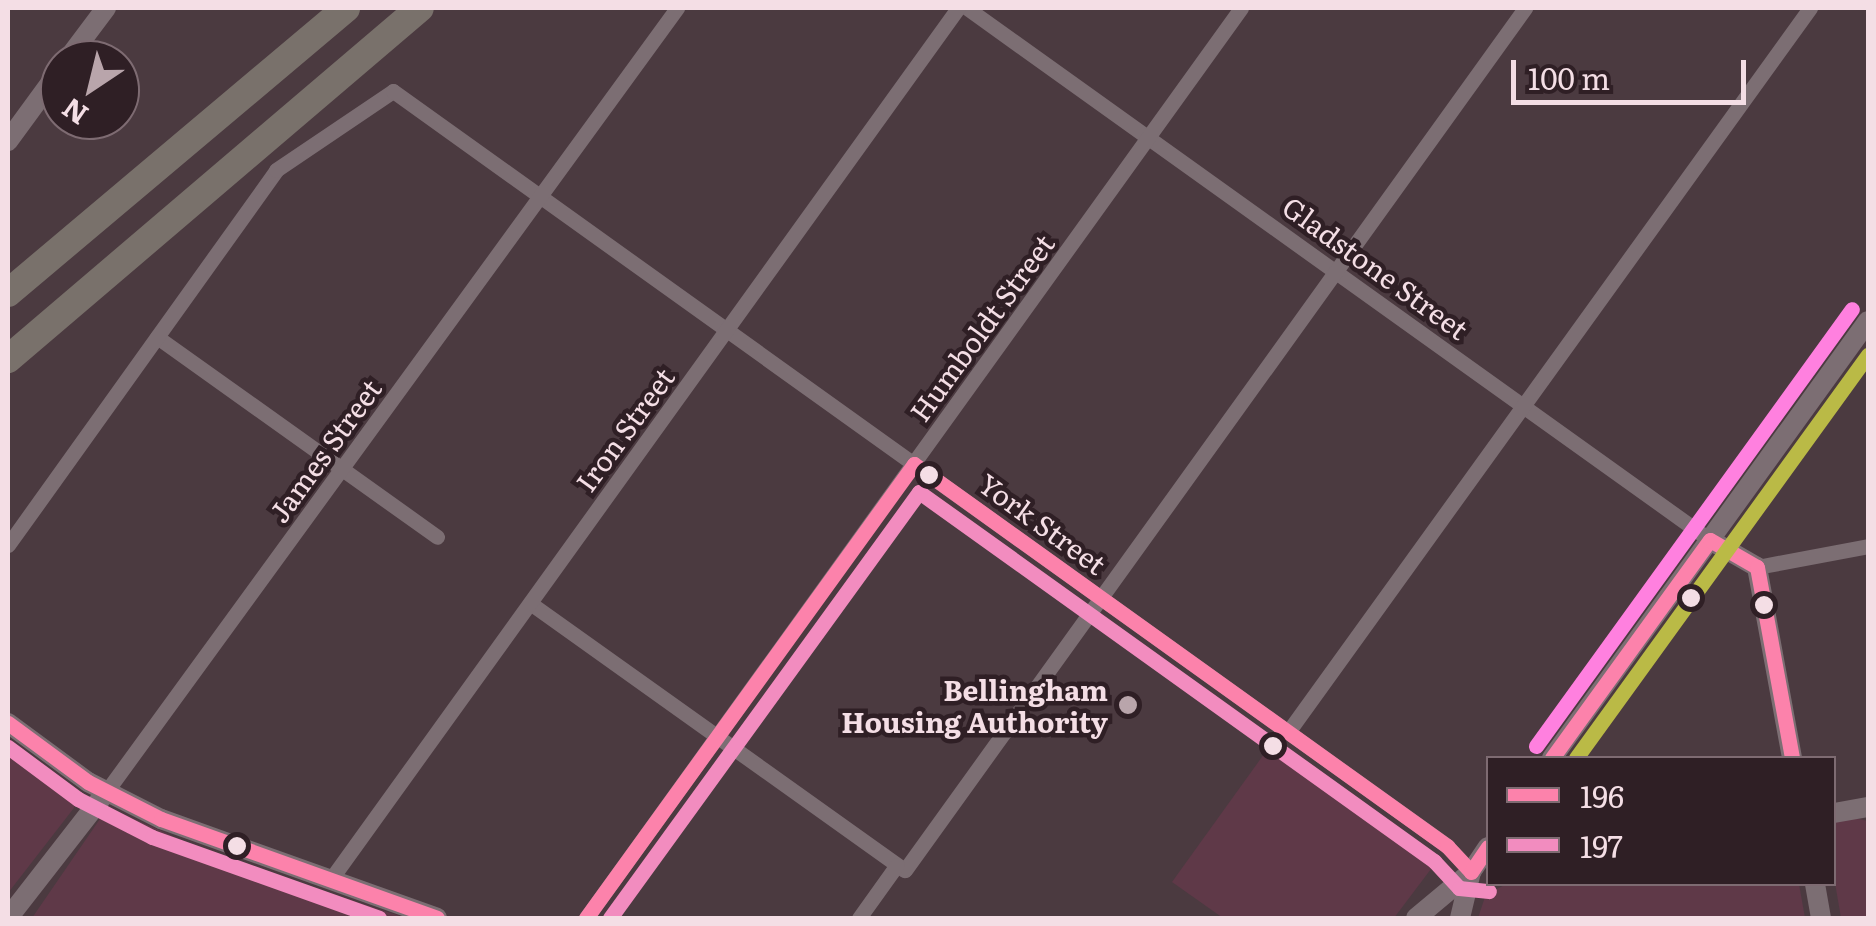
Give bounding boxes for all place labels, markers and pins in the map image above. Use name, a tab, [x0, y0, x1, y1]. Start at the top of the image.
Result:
unlabelled marker	[919, 465, 939, 485]
unlabelled marker	[1681, 588, 1701, 608]
unlabelled marker	[1754, 595, 1774, 615]
place label: Bellingham Housing Authority	[841, 672, 1108, 738]
marker: Bellingham Housing Authority	[1117, 694, 1139, 716]
unlabelled marker	[1263, 736, 1283, 756]
unlabelled marker	[227, 836, 247, 856]

